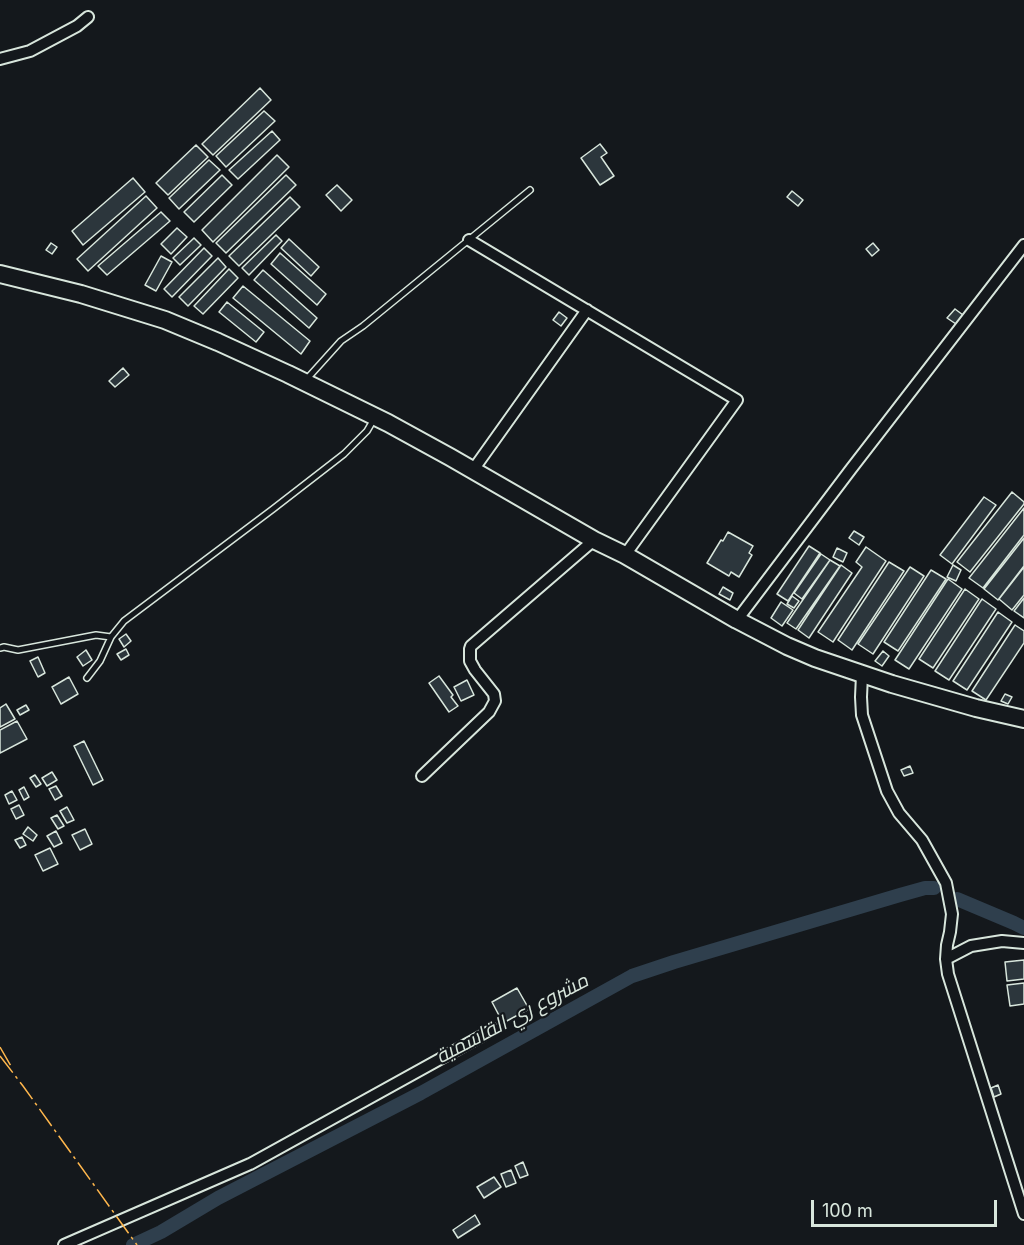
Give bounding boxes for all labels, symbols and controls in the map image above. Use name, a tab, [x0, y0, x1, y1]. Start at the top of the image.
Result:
water label: مشروع ري القاسمية	[432, 969, 592, 1069]
scale bar	[814, 1188, 1000, 1226]
text: 100 m	[822, 1200, 873, 1221]

